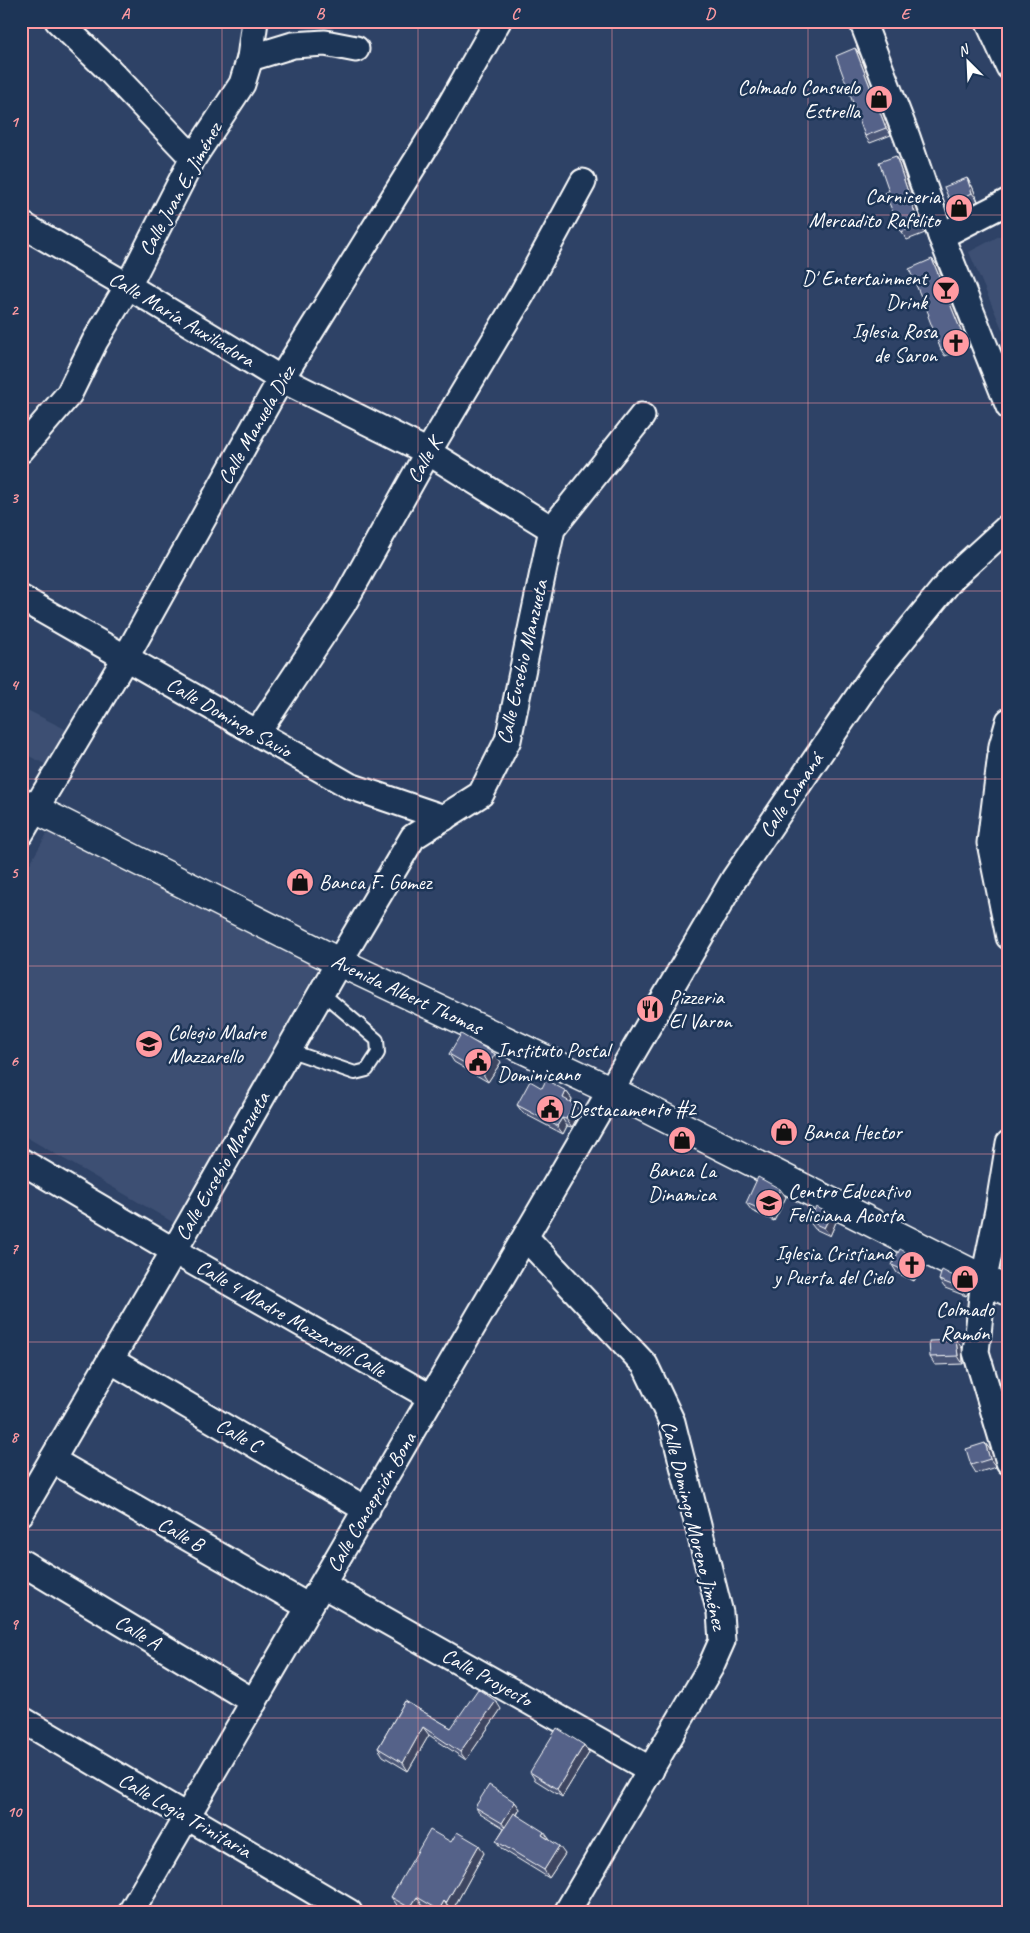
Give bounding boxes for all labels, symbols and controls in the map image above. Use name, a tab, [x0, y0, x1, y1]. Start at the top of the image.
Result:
text: A	[121, 4, 131, 24]
text: B	[316, 4, 326, 24]
text: C	[511, 4, 521, 24]
text: D	[705, 4, 716, 24]
text: E	[901, 4, 912, 24]
north arrow	[942, 38, 992, 88]
text: N	[955, 40, 972, 60]
place label: Colmado Consuelo Estrella	[738, 74, 862, 124]
shop icon: Colmado Consuelo Estrella	[864, 84, 894, 114]
text: 1	[10, 112, 19, 132]
street label: Calle Juan E. Jiménez	[133, 116, 228, 260]
place label: Carniceria Mercadito Rafelito	[809, 183, 943, 233]
shop icon: Carniceria Mercadito Rafelito	[944, 193, 974, 223]
street label: Calle María Auxiliadora	[104, 265, 261, 374]
place label: D' Entertainment Drink	[802, 265, 929, 315]
bar icon: D' Entertainment Drink	[931, 275, 961, 305]
text: 2	[10, 300, 19, 320]
place label: Iglesia Rosa de Saron	[852, 318, 939, 368]
church icon: Iglesia Rosa de Saron	[941, 328, 971, 358]
street label: Calle Manuela Díez	[212, 359, 302, 489]
street label: Calle K	[401, 429, 449, 487]
text: 3	[10, 488, 19, 508]
street label: Calle Eusebio Manzueta	[490, 576, 554, 747]
street label: Calle Domingo Savio	[162, 671, 298, 765]
text: 4	[10, 675, 19, 695]
street label: Calle Samaná	[753, 746, 830, 842]
text: 5	[11, 863, 20, 883]
shop icon: Banca F. Gomez	[285, 867, 315, 897]
place label: Banca F. Gomez	[319, 869, 434, 895]
street label: Avenida Albert Thomas	[328, 948, 488, 1041]
place label: Pizzeria El Varon	[669, 984, 733, 1034]
restaurant icon: Pizzeria El Varon	[635, 994, 665, 1024]
place label: Colegio Madre Mazzarello	[168, 1019, 267, 1069]
school or university icon: Colegio Madre Mazzarello	[134, 1029, 164, 1059]
place label: Instituto Postal Dominicano	[497, 1037, 613, 1087]
public building icon: Instituto Postal Dominicano	[463, 1047, 493, 1077]
text: 6	[10, 1051, 19, 1071]
street label: Calle Eusebio Manzueta	[169, 1085, 276, 1245]
public building icon: Destacamento #2	[535, 1094, 565, 1124]
place label: Destacamento #2	[569, 1096, 697, 1122]
shop icon: Banca Hector	[769, 1117, 799, 1147]
place label: Banca Hector	[803, 1119, 903, 1145]
shop icon: Banca La Dinamica	[667, 1125, 697, 1155]
place label: Banca La Dinamica	[648, 1157, 718, 1207]
place label: Centro Educativo Feliciana Acosta	[788, 1178, 912, 1228]
school or university icon: Centro Educativo Feliciana Acosta	[754, 1188, 784, 1218]
text: 7	[10, 1239, 19, 1259]
place label: Iglesia Cristiana y Puerta del Cielo	[772, 1240, 895, 1290]
church icon: Iglesia Cristiana y Puerta del Cielo	[897, 1250, 927, 1280]
street label: Calle 4 Madre Mazzarelli Calle	[192, 1253, 391, 1383]
shop icon: Colmado Ramón	[950, 1264, 980, 1294]
place label: Colmado Ramón	[936, 1296, 995, 1346]
street label: Calle C	[212, 1412, 269, 1460]
street label: Calle Domingo Moreno Jiménez	[655, 1418, 733, 1635]
street label: Calle Concepción Bona	[320, 1426, 422, 1577]
text: 8	[10, 1427, 19, 1447]
street label: Calle B	[153, 1511, 211, 1559]
street label: Calle A	[110, 1608, 167, 1656]
text: 9	[10, 1614, 19, 1634]
street label: Calle Proyecto	[438, 1642, 539, 1714]
street label: Calle Logia Trinitaria	[114, 1767, 258, 1864]
text: 10	[7, 1802, 23, 1822]

